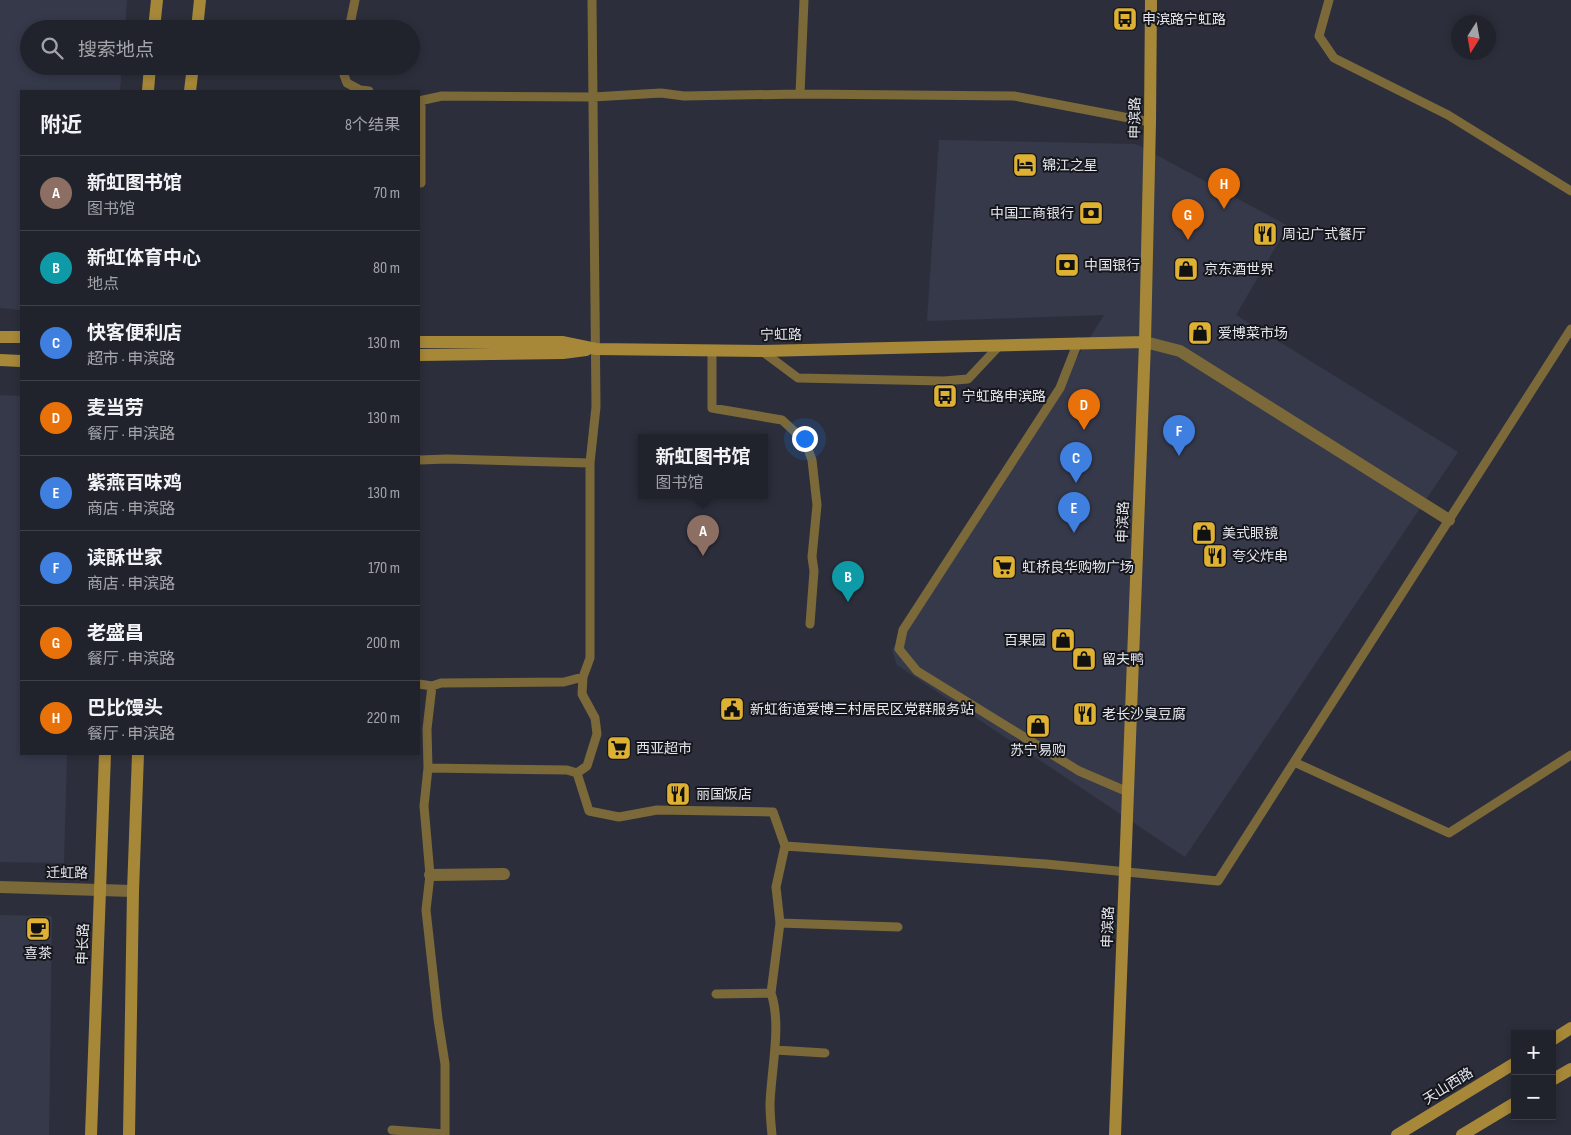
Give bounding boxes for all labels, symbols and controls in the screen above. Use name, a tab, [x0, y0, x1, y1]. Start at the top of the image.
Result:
bus stop icon: 申滨路宁虹路	[1112, 6, 1138, 32]
place label: 申滨路宁虹路	[1142, 11, 1226, 28]
north arrow	[1451, 15, 1496, 60]
search box	[20, 20, 420, 75]
icon: search	[38, 34, 66, 62]
text: 搜索地点	[78, 39, 154, 62]
street label: 申滨路	[1126, 97, 1144, 139]
text: 附近	[40, 113, 82, 138]
text: 8个结果	[345, 116, 400, 135]
hotel icon: 锦江之星	[1012, 152, 1038, 178]
place label: 锦江之星	[1042, 157, 1098, 174]
pin: H	[1208, 168, 1240, 209]
text: 新虹图书馆	[87, 172, 182, 195]
text: A	[52, 184, 60, 203]
text: 70 m	[374, 184, 400, 203]
pin: G	[1172, 199, 1204, 240]
text: 图书馆	[87, 200, 135, 219]
bank icon: 中国工商银行	[1078, 200, 1104, 226]
place label: 中国工商银行	[990, 205, 1074, 222]
restaurant icon: 周记广式餐厅	[1252, 221, 1278, 247]
place label: 周记广式餐厅	[1282, 226, 1366, 243]
text: 新虹体育中心	[87, 247, 201, 270]
bank icon: 中国银行	[1054, 252, 1080, 278]
shop icon: 京东酒世界	[1173, 256, 1199, 282]
place label: 中国银行	[1084, 257, 1140, 274]
text: B	[52, 259, 60, 278]
text: 80 m	[373, 259, 400, 278]
place label: 京东酒世界	[1204, 261, 1274, 278]
text: 地点	[87, 275, 119, 294]
shop icon: 爱博菜市场	[1187, 320, 1213, 346]
text: 快客便利店	[87, 322, 182, 345]
place label: 爱博菜市场	[1218, 325, 1288, 342]
street label: 宁虹路	[760, 326, 802, 344]
text: C	[52, 334, 60, 353]
text: 130 m	[368, 334, 400, 353]
text: 超市 · 申滨路	[87, 350, 175, 369]
bus stop icon: 宁虹路申滨路	[932, 383, 958, 409]
place label: 宁虹路申滨路	[962, 388, 1046, 405]
pin: D	[1068, 389, 1100, 430]
text: 麦当劳	[87, 397, 144, 420]
text: D	[52, 409, 60, 428]
text: 130 m	[368, 409, 400, 428]
pin: F	[1163, 415, 1195, 456]
text: 餐厅 · 申滨路	[87, 425, 175, 444]
your location	[792, 426, 818, 452]
popup	[638, 434, 768, 499]
pin: C	[1060, 442, 1092, 483]
text: 新虹图书馆	[655, 446, 751, 469]
text: 紫燕百味鸡	[87, 472, 182, 495]
text: 图书馆	[655, 474, 704, 493]
text: E	[53, 484, 59, 503]
text: 130 m	[368, 484, 400, 503]
pin: E	[1058, 492, 1090, 533]
text: 商店 · 申滨路	[87, 500, 175, 519]
street label: 申滨路	[1114, 501, 1132, 543]
pin: A	[687, 515, 719, 556]
shop icon: 美式眼镜	[1191, 520, 1217, 546]
place label: 美式眼镜	[1222, 525, 1278, 542]
restaurant icon: 夸父炸串	[1202, 543, 1228, 569]
text: 读酥世家	[87, 547, 163, 570]
place label: 夸父炸串	[1232, 548, 1288, 565]
supermarket icon: 虹桥良华购物广场	[991, 554, 1017, 580]
text: F	[53, 559, 59, 578]
text: 170 m	[368, 559, 400, 578]
place label: 虹桥良华购物广场	[1022, 559, 1134, 576]
pin: B	[832, 561, 864, 602]
text: 商店 · 申滨路	[87, 575, 175, 594]
text: 老盛昌	[87, 622, 144, 645]
shop icon: 百果园	[1050, 627, 1076, 653]
place label: 百果园	[1004, 632, 1046, 649]
text: G	[52, 634, 60, 653]
text: 200 m	[366, 634, 400, 653]
shop icon: 留夫鸭	[1071, 646, 1097, 672]
text: 餐厅 · 申滨路	[87, 650, 175, 669]
place label: 留夫鸭	[1102, 651, 1144, 668]
public building icon: 新虹街道爱博三村居民区党群服务站	[719, 696, 745, 722]
text: 巴比馒头	[87, 697, 163, 720]
place label: 新虹街道爱博三村居民区党群服务站	[750, 701, 974, 718]
restaurant icon: 老长沙臭豆腐	[1072, 701, 1098, 727]
place label: 老长沙臭豆腐	[1102, 706, 1186, 723]
text: H	[52, 709, 60, 728]
text: 220 m	[367, 709, 400, 728]
shop icon: 苏宁易购	[1025, 713, 1051, 739]
text: 餐厅 · 申滨路	[87, 725, 175, 744]
supermarket icon: 西亚超市	[606, 735, 632, 761]
place label: 西亚超市	[636, 740, 692, 757]
place label: 苏宁易购	[1010, 742, 1066, 759]
restaurant icon: 丽国饭店	[665, 781, 691, 807]
place label: 丽国饭店	[696, 786, 752, 803]
street label: 迁虹路	[46, 864, 88, 882]
street label: 申滨路	[1099, 906, 1117, 948]
cafe icon: 喜茶	[25, 916, 51, 942]
street label: 申长路	[74, 923, 92, 965]
place label: 喜茶	[24, 945, 52, 962]
map controls	[1511, 1030, 1556, 1120]
button: +	[1511, 1030, 1556, 1075]
street label: 天山西路	[1420, 1064, 1476, 1108]
button: −	[1511, 1075, 1556, 1120]

